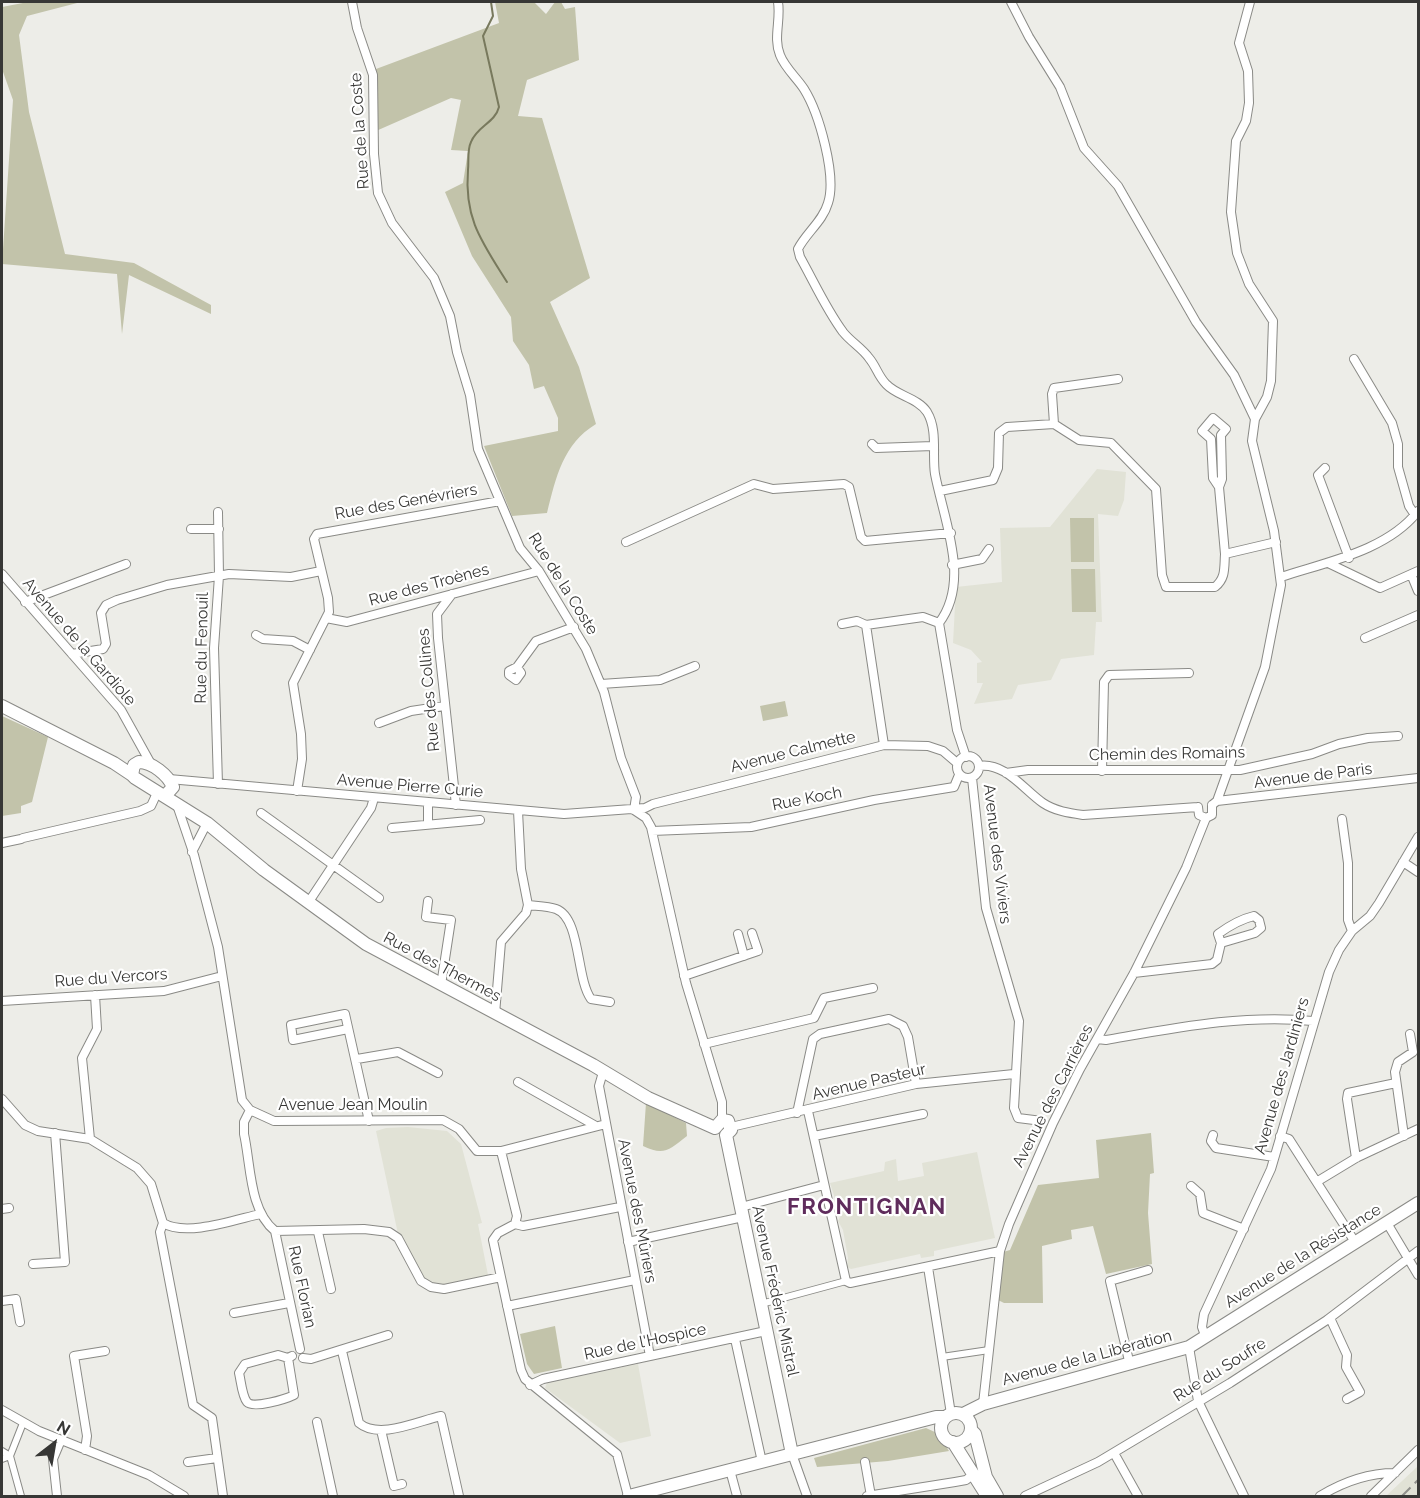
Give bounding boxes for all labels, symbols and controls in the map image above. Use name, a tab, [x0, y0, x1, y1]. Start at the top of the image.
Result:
street label: Rue de la Coste	[346, 72, 374, 190]
street label: Rue des Genévriers	[333, 480, 479, 524]
street label: Rue de la Coste	[524, 529, 602, 639]
street label: Rue des Troènes	[367, 560, 491, 610]
street label: Avenue de la Gardiole	[18, 574, 140, 710]
street label: Rue du Fenouil	[191, 592, 213, 704]
street label: Rue des Collines	[414, 628, 444, 752]
street label: Avenue Calmette	[728, 727, 858, 777]
street label: Chemin des Romains	[1089, 743, 1245, 765]
street label: Avenue de Paris	[1253, 759, 1373, 793]
street label: Avenue Pierre Curie	[336, 770, 484, 802]
street label: Rue Koch	[770, 783, 844, 815]
street label: Avenue des Viviers	[979, 783, 1015, 925]
street label: Rue des Thermes	[380, 928, 504, 1006]
street label: Rue du Vercors	[54, 964, 168, 992]
street label: Avenue des Jardiniers	[1250, 995, 1314, 1157]
street label: Avenue des Carrières	[1009, 1021, 1097, 1171]
street label: Avenue Pasteur	[810, 1060, 928, 1104]
street label: Avenue Jean Moulin	[278, 1095, 428, 1115]
street label: Avenue des Mûriers	[614, 1137, 660, 1285]
district label: FRONTIGNAN	[787, 1194, 947, 1220]
street label: Avenue de la Résistance	[1221, 1200, 1385, 1312]
street label: Avenue Frédéric Mistral	[747, 1204, 803, 1378]
street label: Rue Florian	[284, 1244, 320, 1330]
street label: Rue de l'Hospice	[582, 1320, 708, 1364]
street label: Avenue de la Libération	[1000, 1326, 1174, 1390]
street label: Rue du Soufre	[1170, 1334, 1270, 1406]
north arrow	[24, 1414, 84, 1474]
text: N	[53, 1417, 74, 1439]

